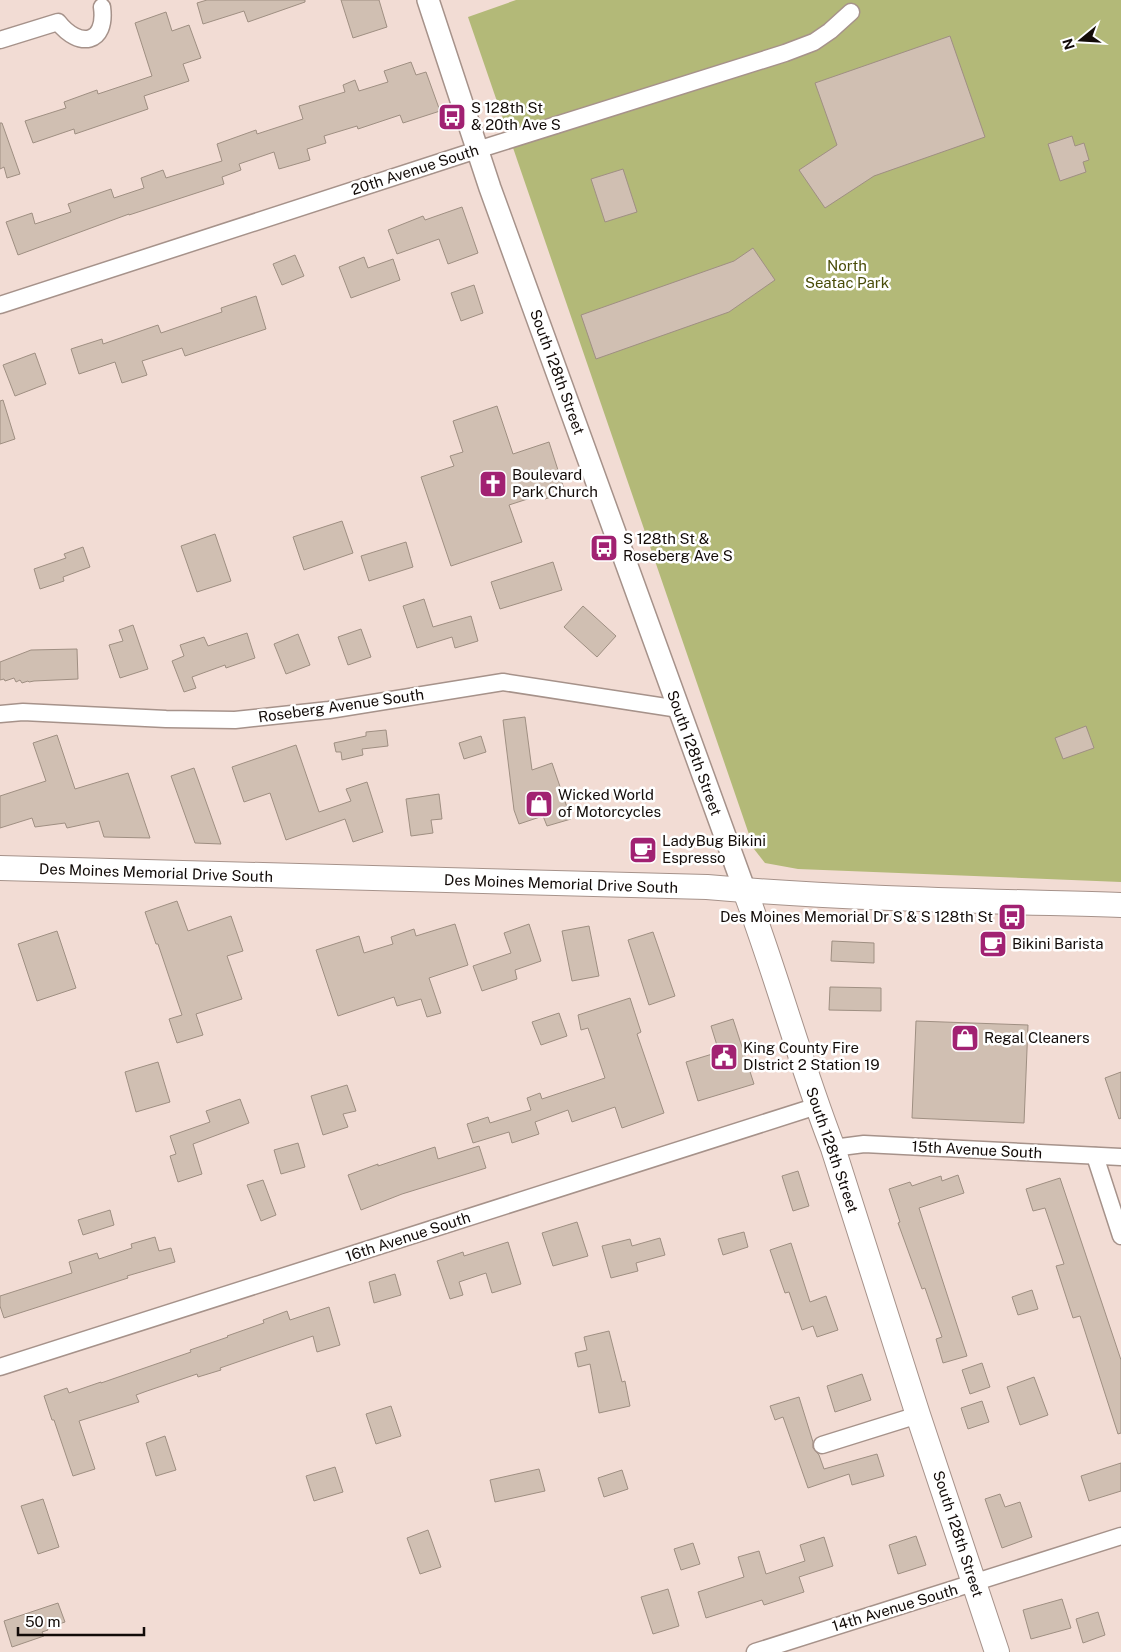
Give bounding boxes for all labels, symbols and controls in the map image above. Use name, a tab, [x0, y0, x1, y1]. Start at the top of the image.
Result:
north arrow	[1056, 15, 1106, 65]
text: N	[1059, 36, 1078, 52]
place label: S 128th St & 20th Ave S	[471, 99, 561, 133]
bus stop icon: S 128th St & 20th Ave S	[437, 102, 467, 132]
street label: 20th Avenue South	[349, 141, 481, 198]
park label: North Seatac Park	[805, 257, 889, 291]
street label: South 128th Street	[527, 307, 588, 437]
place label: Boulevard Park Church	[512, 466, 598, 500]
church icon: Boulevard Park Church	[478, 469, 508, 499]
place label: S 128th St & Roseberg Ave S	[623, 530, 733, 564]
bus stop icon: S 128th St & Roseberg Ave S	[589, 533, 619, 563]
street label: Roseberg Avenue South	[257, 685, 425, 726]
street label: South 128th Street	[664, 688, 725, 818]
place label: Wicked World of Motorcycles	[558, 786, 661, 820]
shop icon: Wicked World of Motorcycles	[524, 789, 554, 819]
place label: LadyBug Bikini Espresso	[662, 832, 766, 866]
cafe icon: LadyBug Bikini Espresso	[628, 835, 658, 865]
street label: Des Moines Memorial Drive South	[39, 860, 273, 885]
street label: Des Moines Memorial Drive South	[444, 871, 678, 896]
bus stop icon: Des Moines Memorial Dr S & S 128th St	[997, 902, 1027, 932]
place label: Des Moines Memorial Dr S & S 128th St	[720, 908, 993, 925]
cafe icon: Bikini Barista	[978, 929, 1008, 959]
place label: Bikini Barista	[1012, 935, 1104, 952]
shop icon: Regal Cleaners	[950, 1023, 980, 1053]
place label: Regal Cleaners	[984, 1029, 1090, 1046]
place label: King County Fire DIstrict 2 Station 19	[743, 1039, 880, 1073]
public building icon: King County Fire DIstrict 2 Station 19	[709, 1042, 739, 1072]
street label: South 128th Street	[803, 1085, 862, 1215]
street label: 15th Avenue South	[911, 1138, 1043, 1161]
street label: 16th Avenue South	[343, 1208, 472, 1265]
street label: South 128th Street	[930, 1468, 987, 1599]
street label: 14th Avenue South	[830, 1580, 960, 1635]
scale bar	[18, 1604, 144, 1636]
text: 50 m	[25, 1613, 60, 1630]

